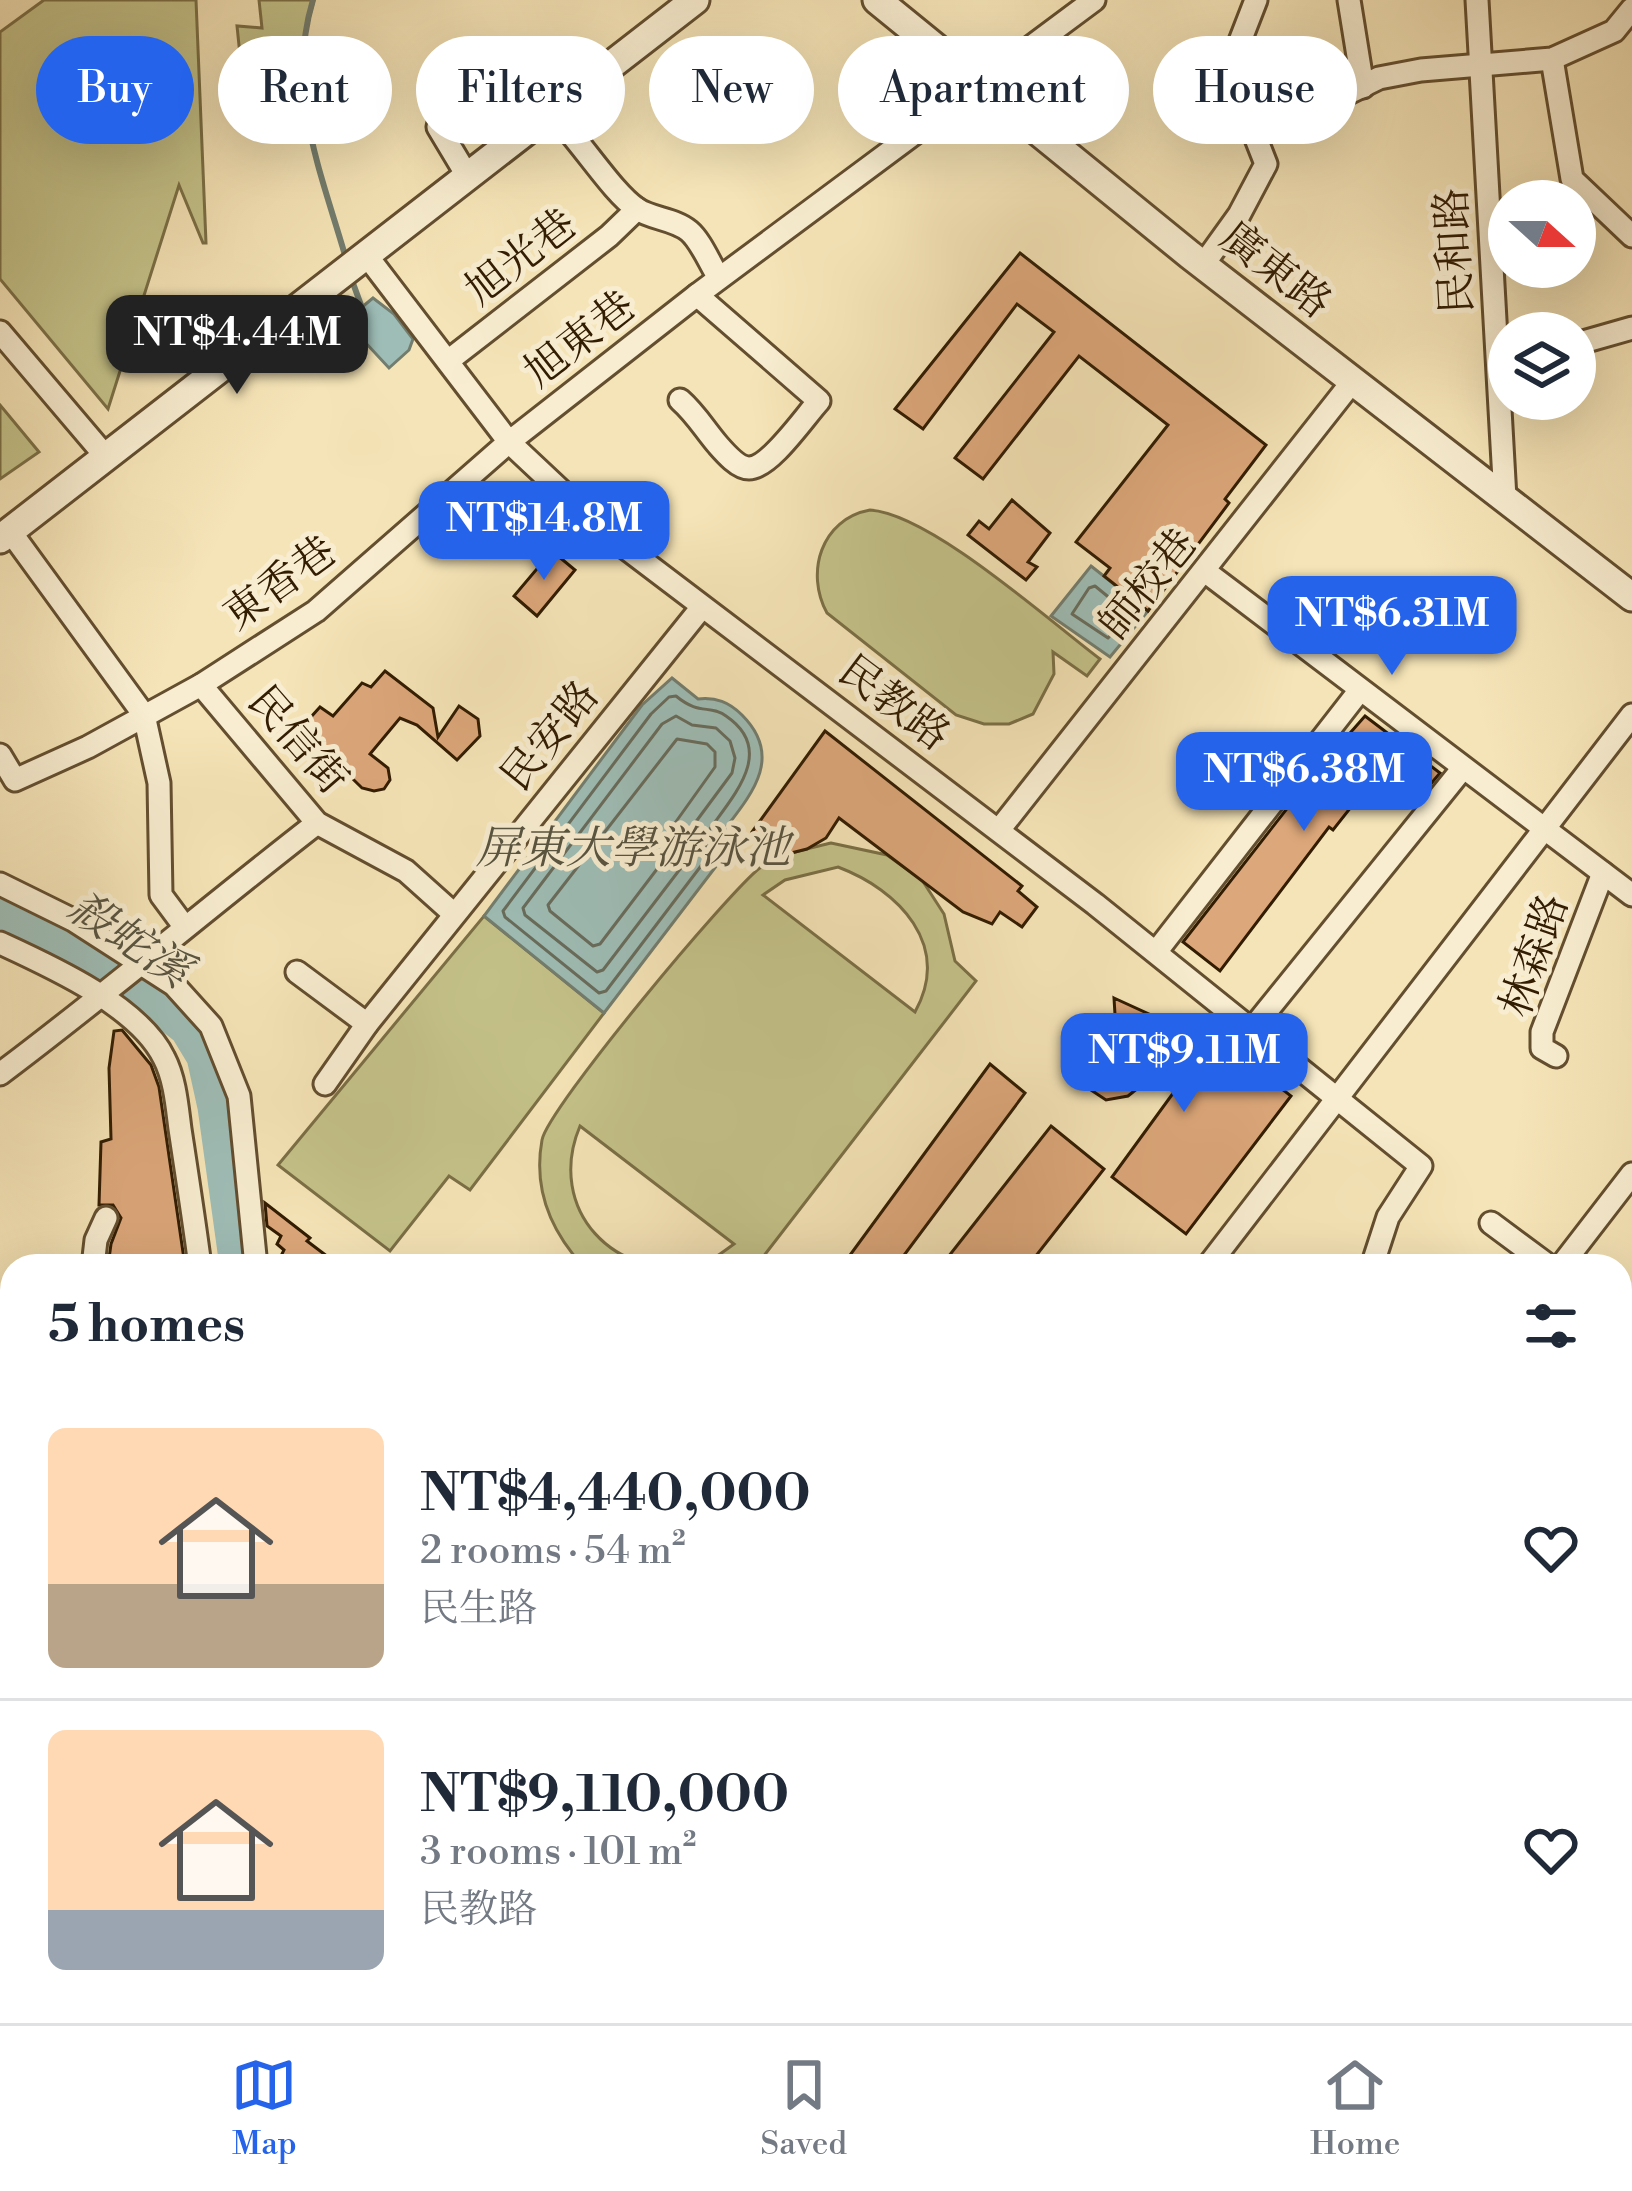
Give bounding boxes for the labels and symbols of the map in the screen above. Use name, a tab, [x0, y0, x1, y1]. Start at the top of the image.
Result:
north arrow	[1488, 180, 1596, 288]
street label: 民和路	[1426, 187, 1485, 315]
street label: 旭光巷	[456, 198, 588, 318]
street label: 廣東路	[1209, 211, 1341, 331]
street label: 旭東巷	[515, 280, 647, 400]
pin: NT$4.44M	[113, 295, 361, 397]
pin: NT$14.8M	[420, 481, 668, 583]
street label: 師校巷	[1089, 519, 1209, 650]
street label: 東香巷	[214, 526, 347, 642]
pin: NT$6.31M	[1268, 576, 1516, 678]
street label: 民教路	[827, 645, 960, 763]
street label: 民安路	[491, 671, 611, 802]
street label: 民信街	[236, 676, 358, 806]
pin: NT$6.38M	[1180, 732, 1428, 834]
water label: 屏東大學游泳池	[475, 821, 794, 878]
water label: 殺蛇溪	[56, 879, 205, 1003]
street label: 林森路	[1490, 888, 1581, 1024]
pin: NT$9.11M	[1060, 1013, 1308, 1115]

